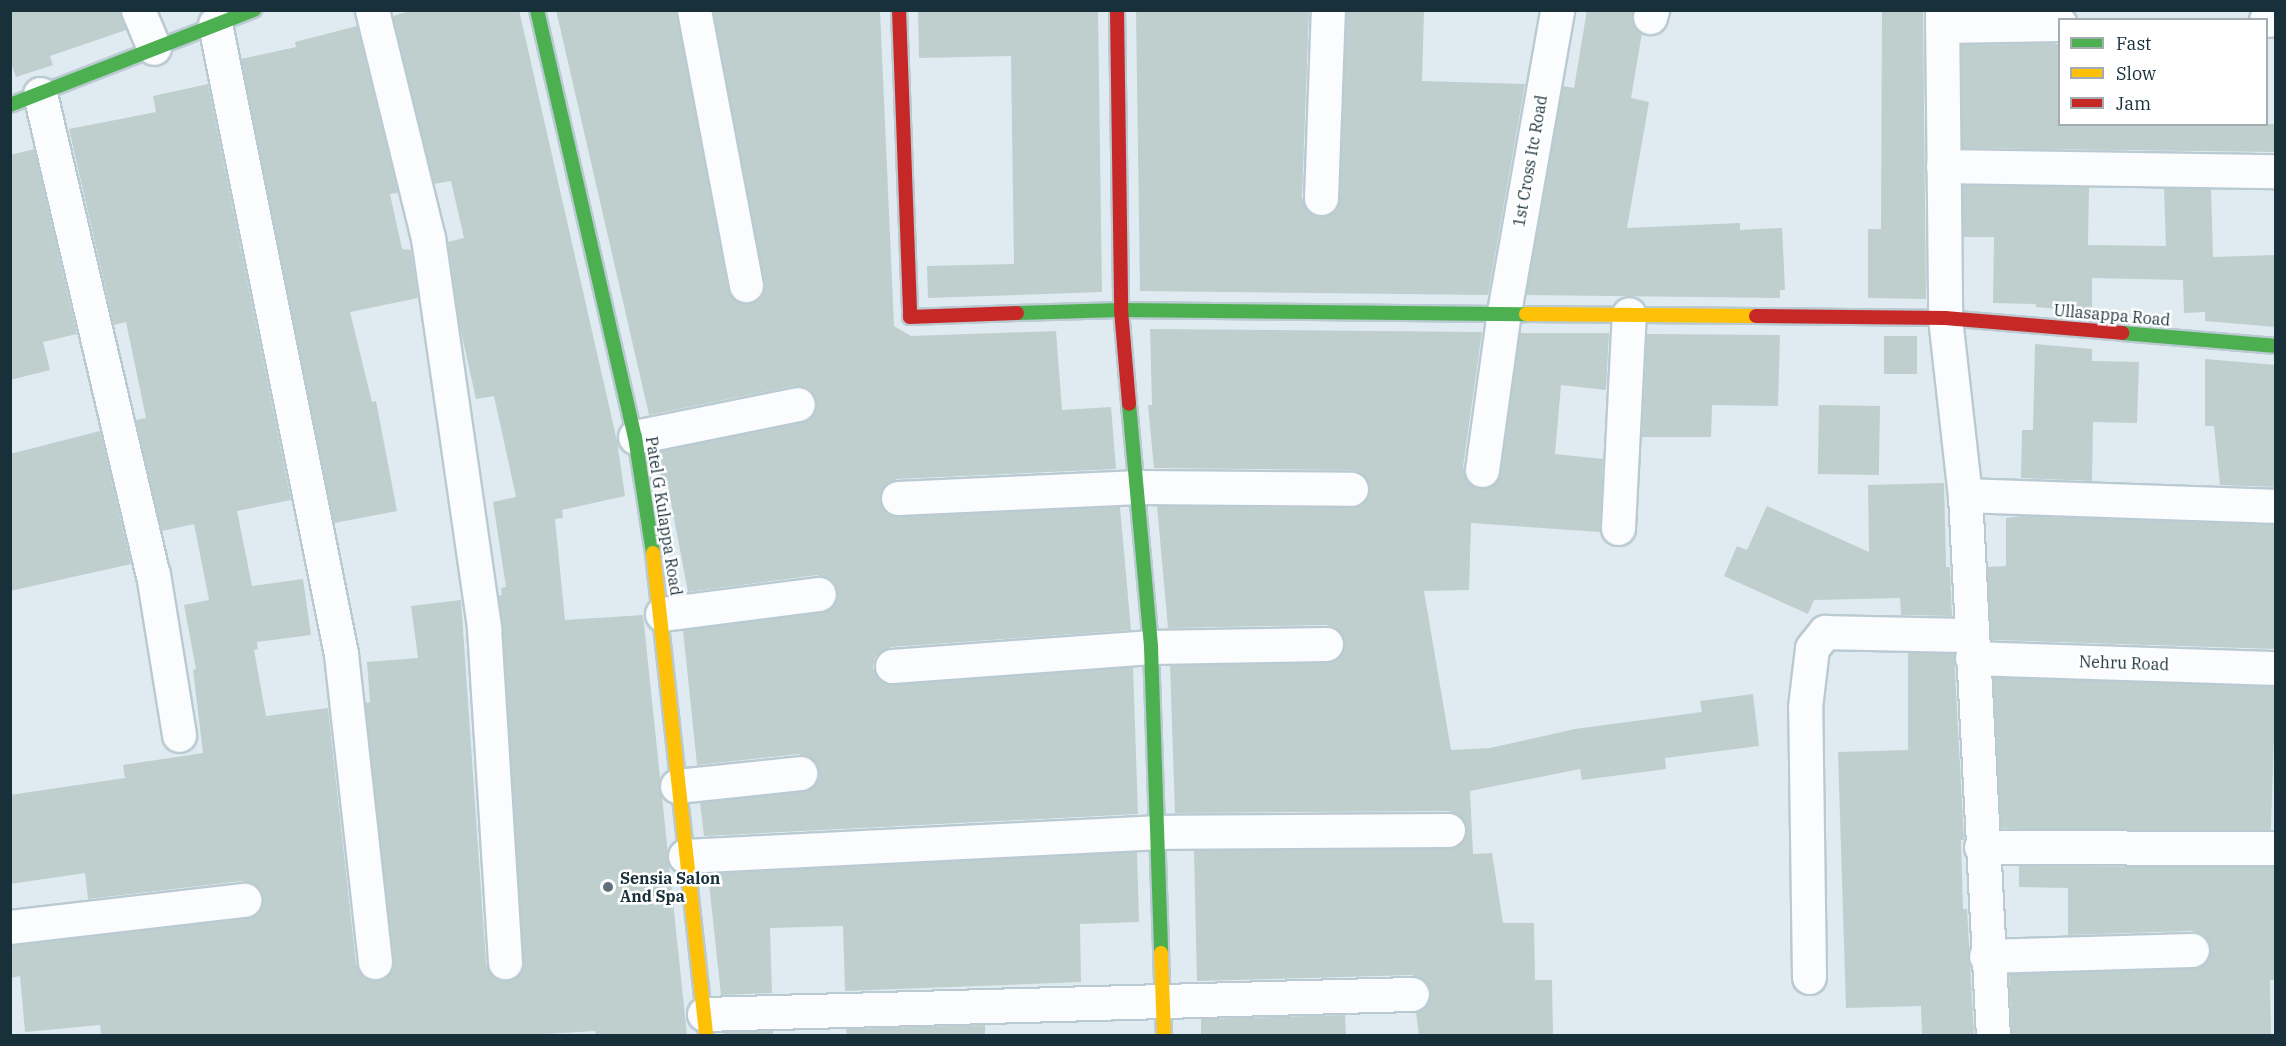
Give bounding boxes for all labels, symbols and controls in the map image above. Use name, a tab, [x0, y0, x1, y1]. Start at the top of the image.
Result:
legend	[2058, 18, 2268, 126]
text: Fast	[2116, 32, 2151, 55]
text: Slow	[2116, 62, 2156, 85]
text: Jam	[2116, 92, 2151, 115]
street label: 1st Cross Itc Road	[1509, 94, 1551, 228]
street label: Ullasappa Road	[2053, 300, 2171, 330]
street label: Patel G Kulappa Road	[642, 435, 686, 597]
street label: Nehru Road	[2079, 652, 2169, 674]
place label: Sensia Salon And Spa	[620, 868, 720, 906]
marker: Sensia Salon And Spa	[601, 880, 615, 894]

